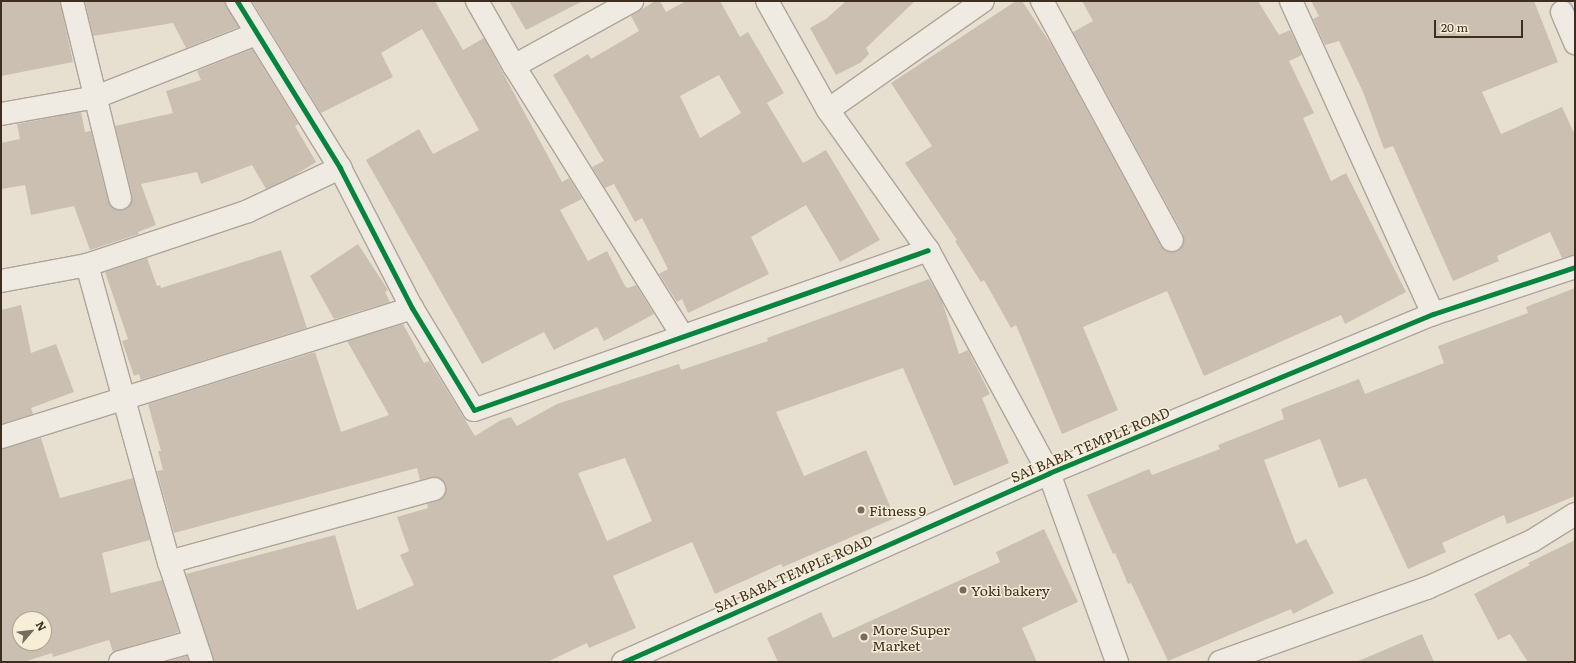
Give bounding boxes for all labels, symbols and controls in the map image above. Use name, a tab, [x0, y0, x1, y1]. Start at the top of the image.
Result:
scale bar	[1436, 12, 1525, 38]
text: 20 m	[1441, 18, 1468, 36]
street label: SAI BABA TEMPLE ROAD	[1008, 403, 1172, 485]
place label: Fitness 9	[869, 502, 926, 518]
marker: Fitness 9	[856, 505, 866, 515]
street label: SAI BABA TEMPLE ROAD	[711, 530, 875, 616]
place label: Yoki bakery	[971, 582, 1050, 598]
marker: Yoki bakery	[958, 585, 968, 595]
north arrow	[12, 611, 52, 651]
text: N	[32, 618, 51, 634]
place label: More Super Market	[872, 621, 950, 654]
marker: More Super Market	[859, 632, 869, 642]

